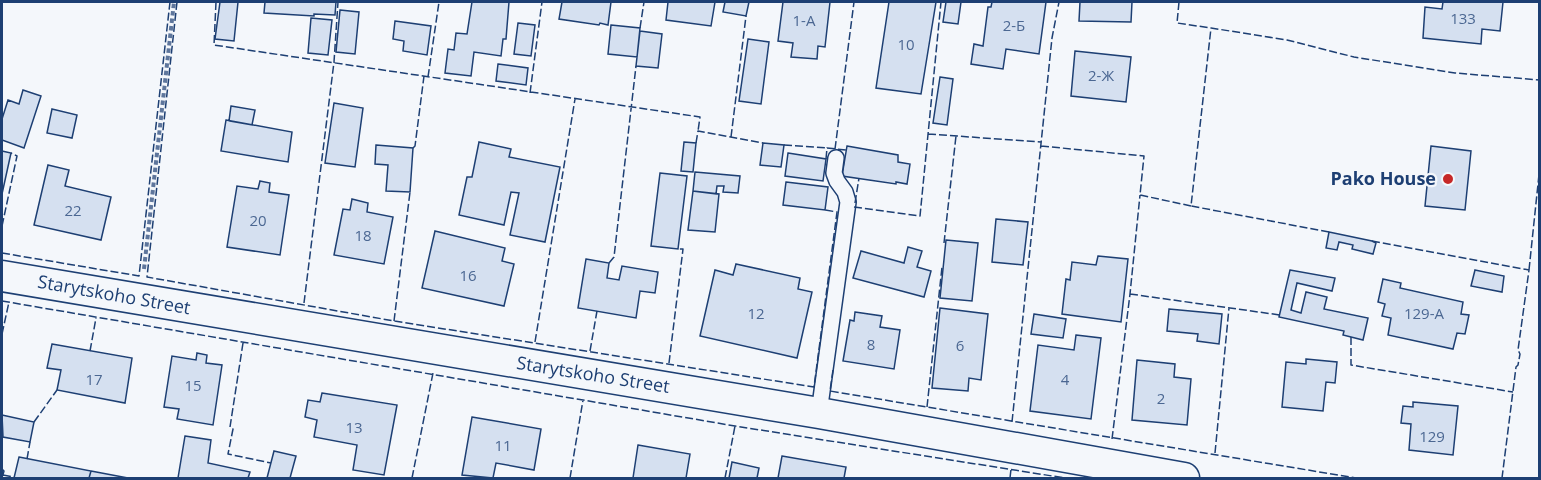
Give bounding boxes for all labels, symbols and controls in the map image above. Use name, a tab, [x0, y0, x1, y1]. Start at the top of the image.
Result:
house number: 133	[1450, 8, 1476, 28]
house number: 1-А	[793, 10, 816, 30]
house number: 2-Б	[1003, 15, 1025, 35]
house number: 10	[897, 34, 915, 54]
house number: 2-Ж	[1088, 65, 1114, 85]
place label: Pako House	[1331, 166, 1436, 190]
marker: Pako House	[1441, 172, 1455, 186]
house number: 22	[64, 200, 82, 220]
house number: 20	[249, 210, 267, 230]
house number: 18	[354, 225, 372, 245]
house number: 16	[459, 265, 477, 285]
street label: Starytskoho Street	[36, 269, 192, 319]
house number: 12	[747, 303, 765, 323]
house number: 129-А	[1404, 303, 1445, 323]
house number: 8	[867, 334, 875, 354]
house number: 6	[956, 335, 964, 355]
street label: Starytskoho Street	[515, 350, 671, 398]
house number: 17	[85, 369, 103, 389]
house number: 4	[1061, 369, 1070, 389]
house number: 15	[184, 375, 202, 395]
house number: 2	[1157, 388, 1165, 408]
house number: 13	[345, 417, 363, 437]
house number: 129	[1419, 426, 1445, 446]
house number: 11	[494, 435, 512, 455]

